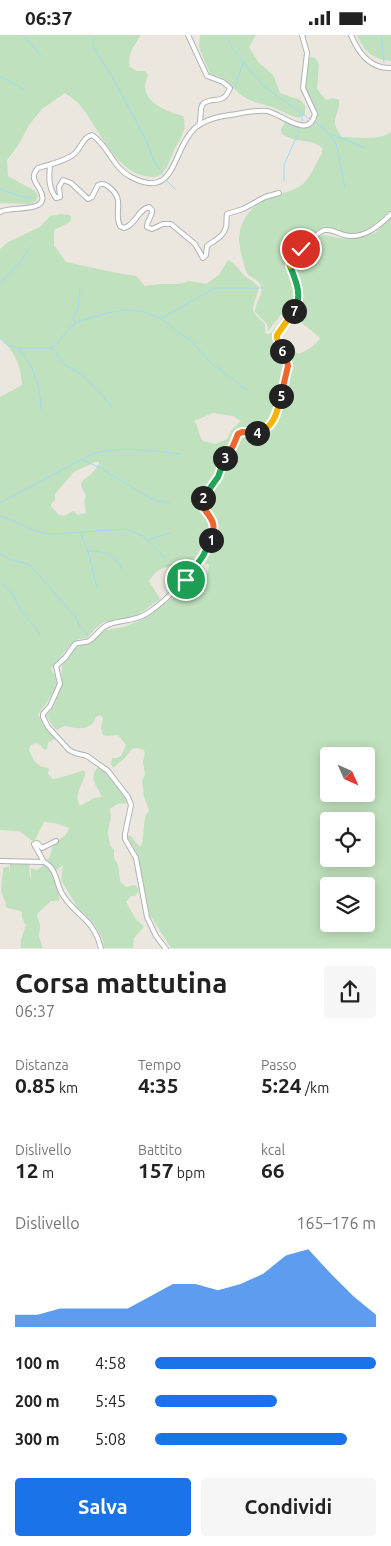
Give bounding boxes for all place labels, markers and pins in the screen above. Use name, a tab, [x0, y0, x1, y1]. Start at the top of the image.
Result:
pin	[280, 228, 322, 270]
pin: 7	[282, 299, 306, 323]
pin: 6	[270, 339, 294, 363]
pin: 5	[268, 383, 294, 409]
pin: 4	[244, 421, 270, 445]
pin: 3	[212, 445, 238, 471]
pin: 2	[190, 485, 216, 511]
pin: 1	[198, 527, 224, 553]
pin	[165, 559, 207, 601]

